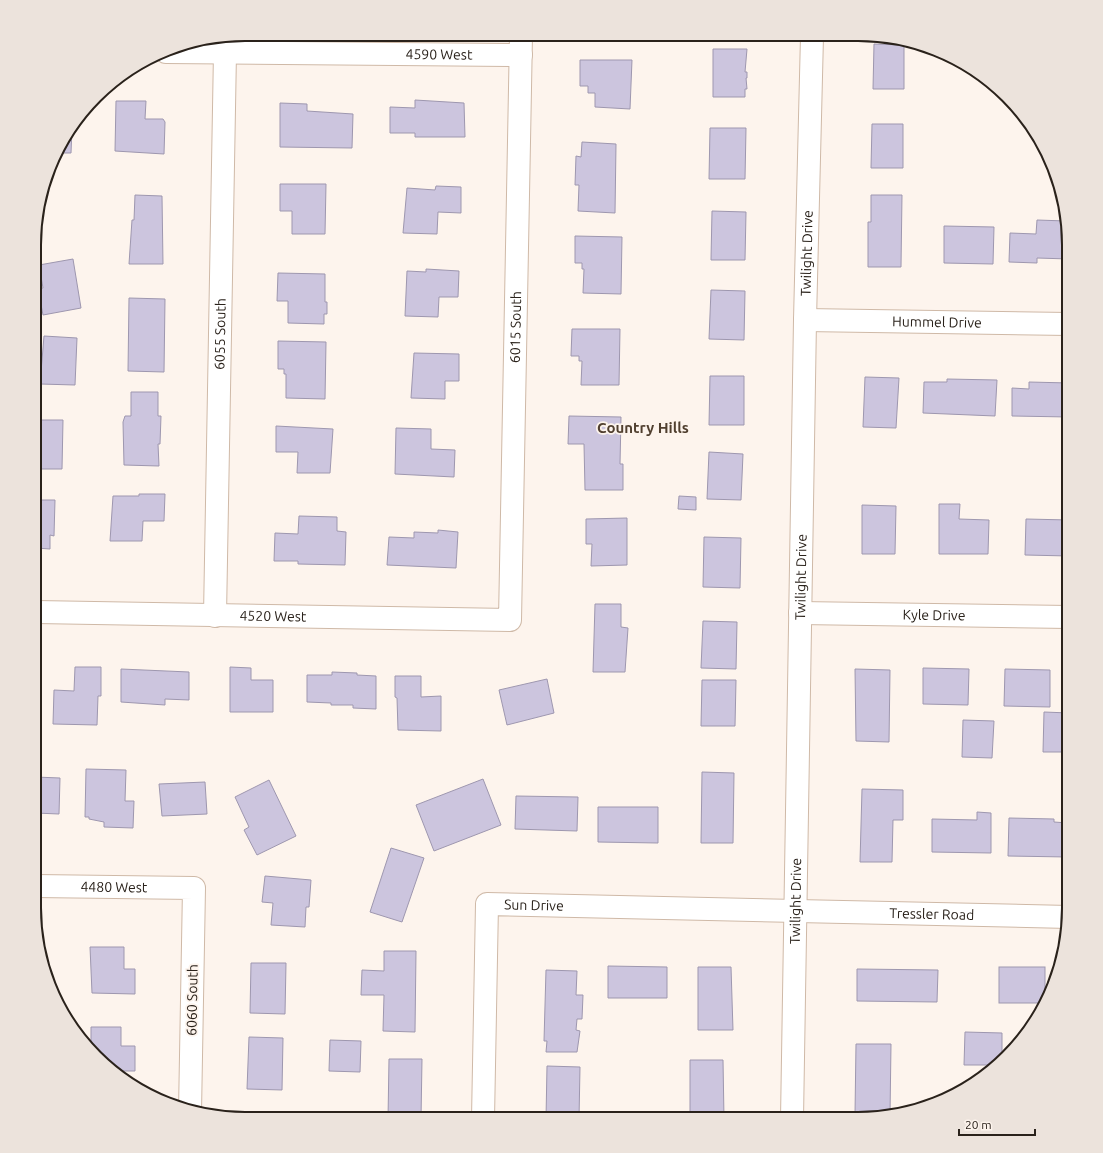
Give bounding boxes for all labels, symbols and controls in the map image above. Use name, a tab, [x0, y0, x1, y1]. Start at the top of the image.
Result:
street label: 4590 West	[405, 46, 473, 63]
street label: Twilight Drive	[798, 210, 816, 296]
street label: 6015 South	[507, 291, 524, 363]
street label: 6055 South	[211, 298, 229, 370]
street label: Hummel Drive	[892, 313, 982, 331]
district label: Country Hills	[597, 419, 689, 436]
street label: Twilight Drive	[792, 534, 810, 620]
street label: 4520 West	[239, 607, 307, 625]
street label: Kyle Drive	[902, 607, 966, 623]
street label: Twilight Drive	[787, 858, 804, 944]
street label: 4480 West	[80, 879, 148, 895]
street label: Sun Drive	[504, 896, 564, 914]
street label: Tressler Road	[889, 905, 974, 923]
street label: 6060 South	[183, 964, 201, 1036]
scale bar	[959, 1111, 1035, 1137]
text: 20 m	[965, 1118, 992, 1131]

